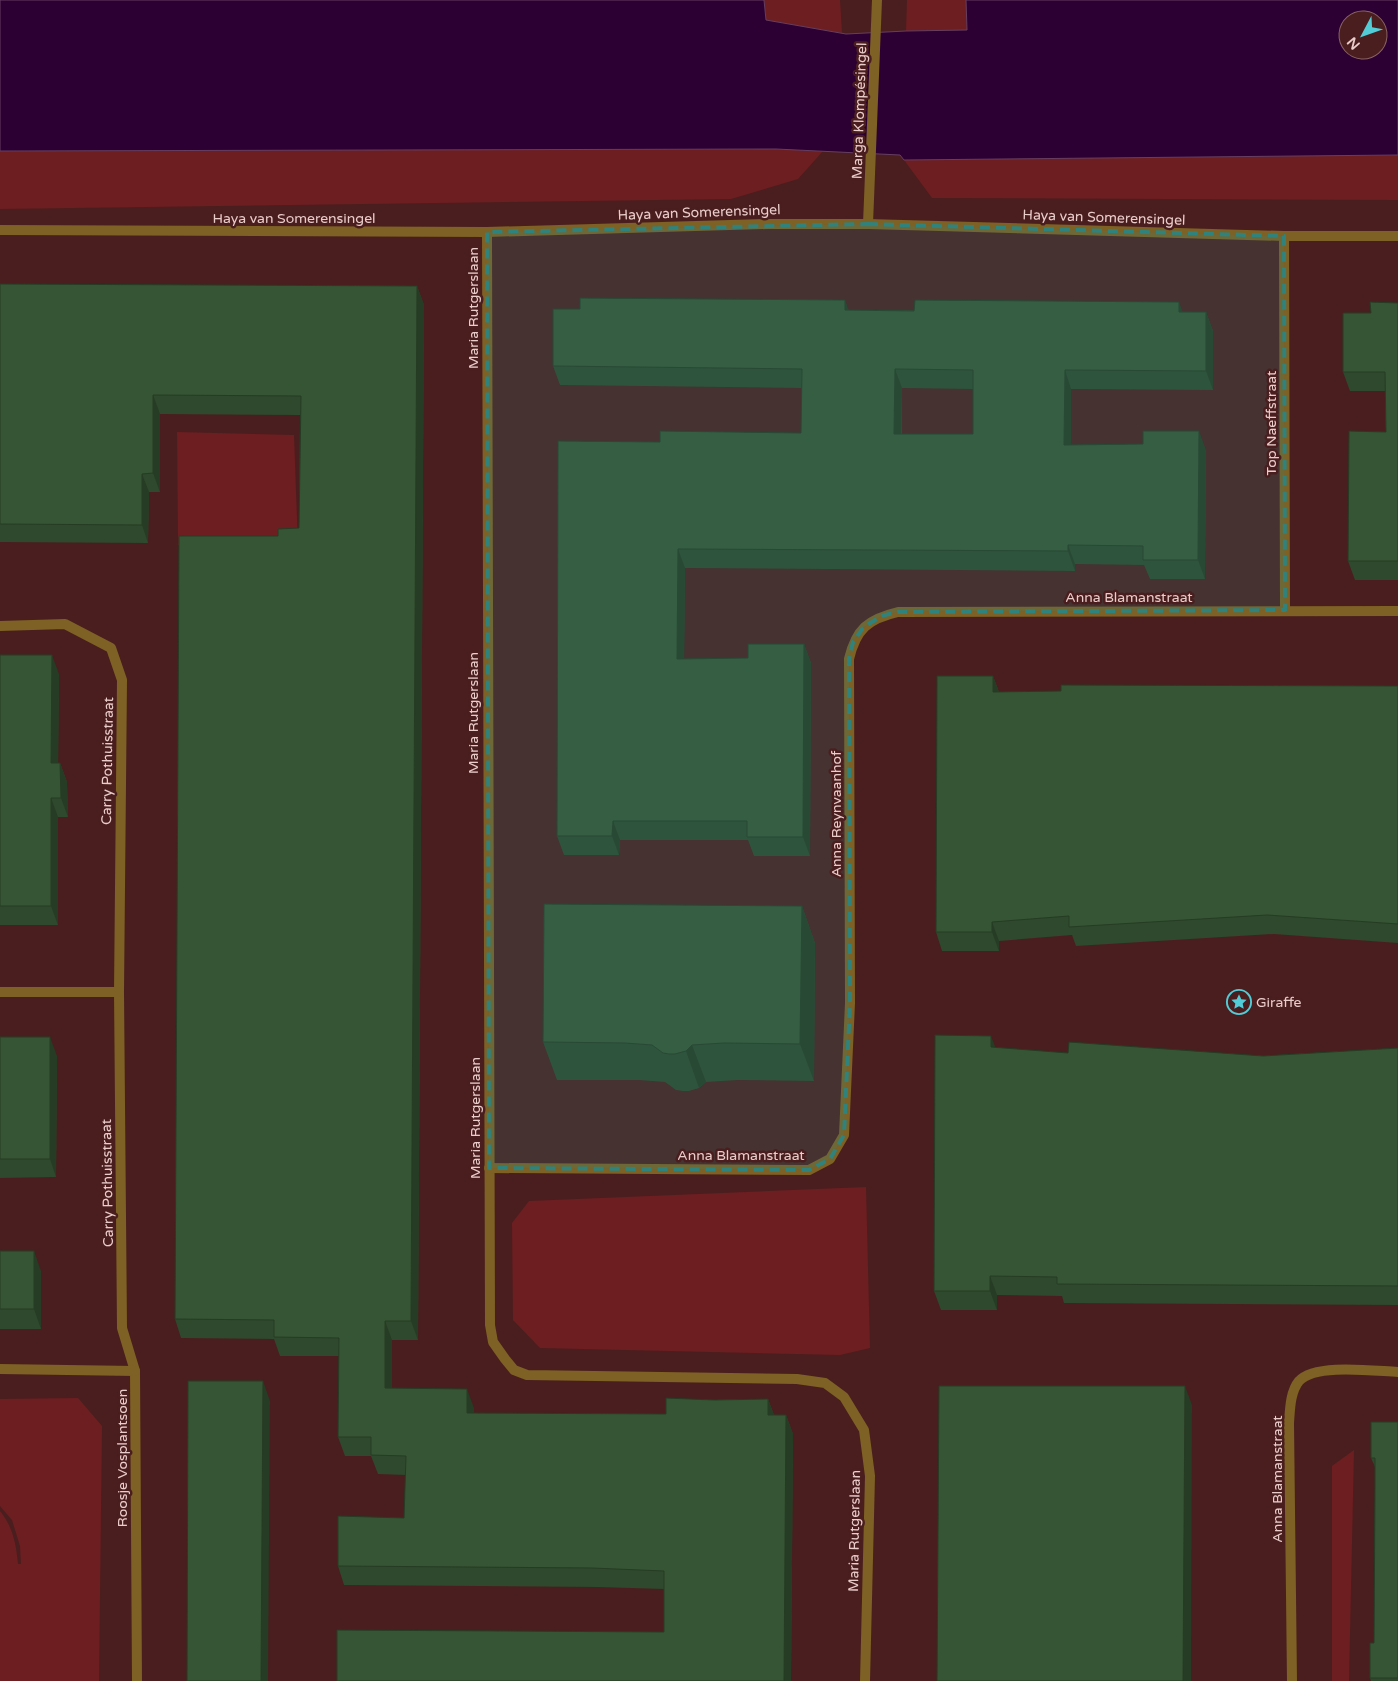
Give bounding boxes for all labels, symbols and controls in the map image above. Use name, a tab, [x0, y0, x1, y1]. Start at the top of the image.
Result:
north arrow	[1338, 10, 1388, 60]
text: N	[1343, 33, 1364, 53]
street label: Marga Klompésingel	[849, 42, 870, 180]
street label: Haya van Somerensingel	[617, 201, 781, 224]
street label: Haya van Somerensingel	[1022, 206, 1186, 229]
street label: Haya van Somerensingel	[212, 210, 376, 227]
street label: Maria Rutgerslaan	[465, 247, 482, 369]
street label: Top Naeffstraat	[1263, 370, 1280, 475]
street label: Anna Blamanstraat	[1065, 589, 1193, 606]
street label: Maria Rutgerslaan	[465, 652, 482, 774]
street label: Carry Pothuisstraat	[98, 696, 117, 825]
street label: Anna Reynvaanhof	[828, 750, 845, 877]
place icon: Giraffe	[1226, 989, 1252, 1015]
place label: Giraffe	[1256, 994, 1302, 1011]
street label: Maria Rutgerslaan	[467, 1057, 484, 1179]
street label: Carry Pothuisstraat	[98, 1118, 117, 1247]
street label: Anna Blamanstraat	[677, 1147, 805, 1164]
street label: Roosje Vosplantsoen	[114, 1389, 131, 1527]
street label: Anna Blamanstraat	[1269, 1415, 1286, 1543]
street label: Maria Rutgerslaan	[845, 1470, 864, 1592]

